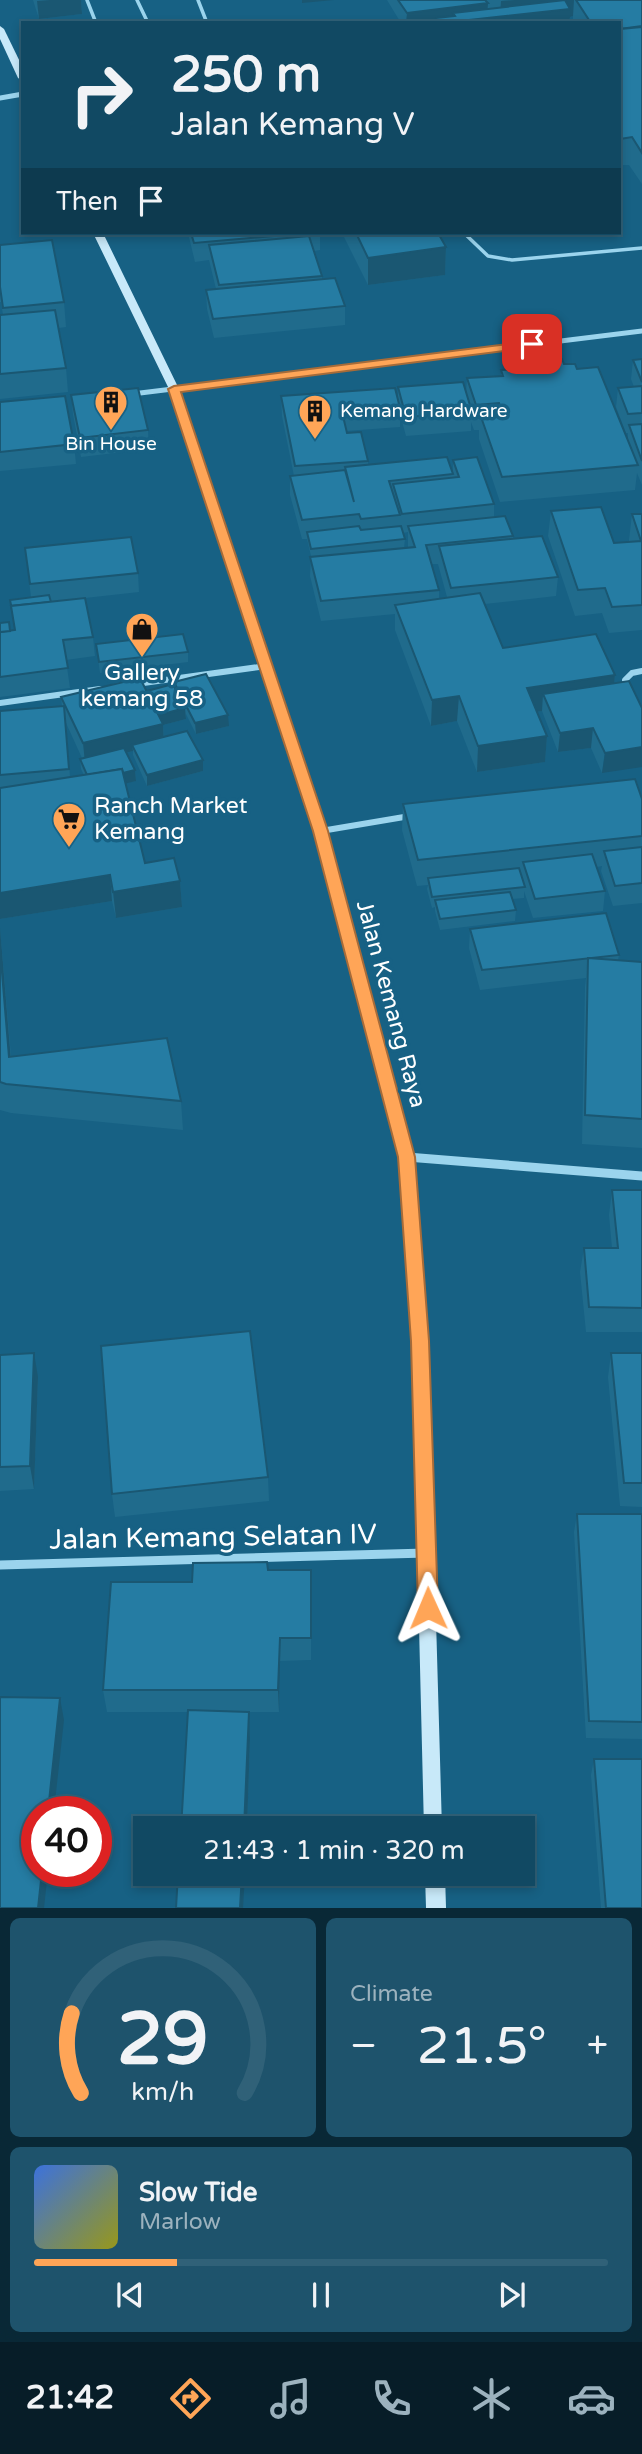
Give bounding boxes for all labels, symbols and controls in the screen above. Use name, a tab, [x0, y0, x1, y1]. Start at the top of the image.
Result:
text: 250 m	[171, 46, 321, 105]
icon: right	[56, 49, 147, 140]
text: Jalan Kemang V	[171, 106, 415, 144]
icon: arrive	[132, 182, 170, 220]
text: Then	[56, 186, 118, 217]
pin	[502, 314, 562, 374]
icon: arrive	[513, 325, 551, 363]
building icon: Bin House	[92, 383, 130, 432]
building icon: Kemang Hardware	[296, 392, 334, 441]
place label: Kemang Hardware	[340, 400, 507, 422]
place label: Bin House	[65, 433, 157, 455]
shop icon: Gallery kemang 58	[123, 610, 161, 659]
place label: Gallery kemang 58	[81, 659, 203, 713]
place label: Ranch Market Kemang	[94, 792, 248, 846]
supermarket icon: Ranch Market Kemang	[50, 800, 88, 849]
street label: Jalan Kemang Raya	[350, 897, 432, 1111]
street label: Jalan Kemang Selatan IV	[49, 1517, 377, 1557]
position arrow	[391, 1571, 465, 1645]
speed limit sign: 40	[21, 1796, 112, 1887]
text: 21:43 · 1 min · 320 m	[203, 1835, 465, 1866]
text: Climate	[350, 1980, 433, 2008]
text: 29	[117, 1997, 209, 2085]
text: 21.5°	[417, 2015, 547, 2078]
text: −	[350, 2023, 377, 2069]
text: +	[587, 2023, 608, 2069]
text: km/h	[132, 2077, 194, 2107]
text: Slow Tide	[139, 2177, 257, 2208]
text: Marlow	[139, 2208, 221, 2236]
icon: previous	[111, 2276, 149, 2314]
icon: pause	[302, 2276, 340, 2314]
icon: next	[493, 2276, 531, 2314]
icon: directions	[166, 2374, 215, 2423]
icon: music	[266, 2374, 315, 2423]
icon: phone	[367, 2374, 416, 2423]
icon: climate	[467, 2374, 516, 2423]
icon: car	[567, 2374, 616, 2423]
text: 21:42	[26, 2379, 114, 2417]

